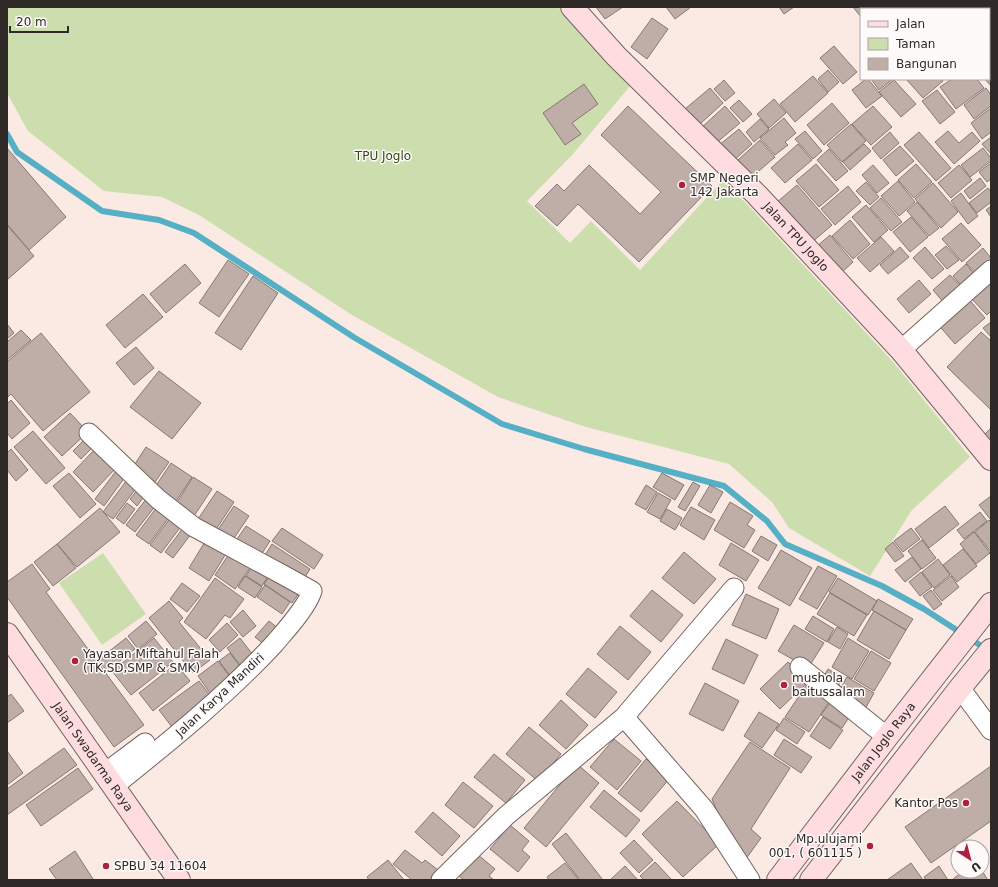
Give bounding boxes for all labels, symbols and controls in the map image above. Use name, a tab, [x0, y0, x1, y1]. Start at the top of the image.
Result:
scale bar	[10, 8, 68, 34]
legend	[860, 8, 990, 80]
text: 20 m	[16, 15, 47, 29]
text: Jalan	[895, 17, 925, 31]
text: Taman	[895, 37, 935, 51]
text: Bangunan	[896, 57, 957, 71]
park label: TPU Joglo	[354, 149, 411, 163]
place label: SMP Negeri 142 Jakarta	[690, 171, 759, 199]
marker: SMP Negeri 142 Jakarta	[677, 180, 687, 190]
street label: Jalan TPU Joglo	[760, 199, 831, 274]
place label: Yayasan Miftahul Falah (TK,SD,SMP & SMK)	[82, 647, 219, 675]
street label: Jalan Karya Mandiri	[172, 650, 267, 740]
marker: Yayasan Miftahul Falah (TK,SD,SMP & SMK)	[70, 656, 80, 666]
place label: mushola baitussalam	[792, 671, 865, 699]
marker: mushola baitussalam	[779, 680, 789, 690]
street label: Jalan Swadarma Raya	[49, 699, 136, 814]
street label: Jalan Joglo Raya	[848, 699, 919, 785]
place label: Kantor Pos	[894, 796, 958, 810]
marker: Kantor Pos	[961, 798, 971, 808]
place label: Mp.ulujami 001, ( 601115 )	[769, 832, 862, 860]
north arrow	[950, 839, 990, 879]
marker: Mp.ulujami 001, ( 601115 )	[865, 841, 875, 851]
place label: SPBU 34 11604	[114, 859, 207, 873]
text: U	[968, 859, 983, 875]
marker: SPBU 34 11604	[101, 861, 111, 871]

